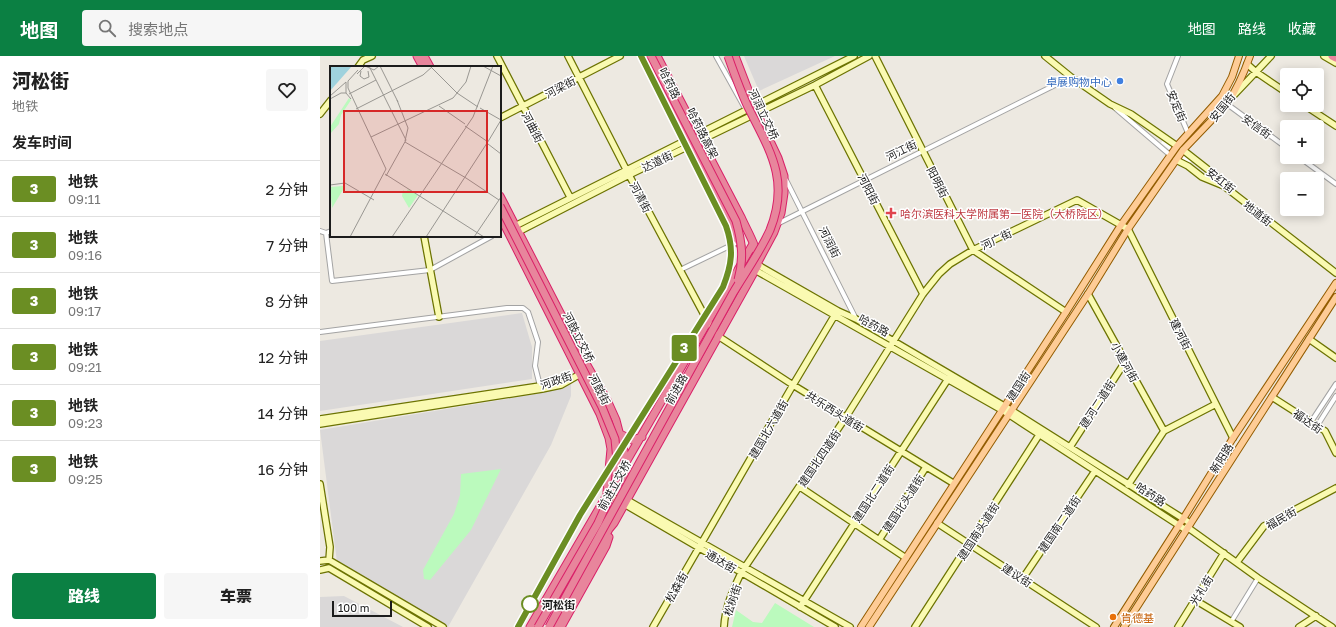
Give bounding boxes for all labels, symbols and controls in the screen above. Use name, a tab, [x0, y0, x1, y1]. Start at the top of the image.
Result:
search box	[82, 10, 362, 46]
icon: search	[96, 17, 118, 39]
text: 地图	[20, 18, 58, 41]
text: 搜索地点	[128, 20, 188, 38]
text: 地图	[1188, 20, 1216, 37]
text: 路线	[1238, 20, 1266, 37]
text: 收藏	[1288, 20, 1316, 37]
street label: 哈药路	[657, 65, 683, 101]
inset map	[330, 66, 501, 237]
map controls	[1280, 68, 1324, 216]
button: locate	[1280, 68, 1324, 112]
text: 河松街	[12, 69, 69, 92]
button: heart	[266, 69, 308, 111]
street label: 河梁街	[542, 74, 578, 100]
place label: 卓展购物中心	[1046, 75, 1112, 88]
marker: 卓展购物中心	[1115, 76, 1125, 86]
street label: 河润立交桥	[746, 86, 782, 142]
street label: 安定街	[1165, 88, 1189, 124]
street label: 安国街	[1207, 90, 1237, 124]
text: 地铁	[12, 98, 38, 114]
street label: 哈药路高架	[685, 106, 721, 160]
street label: 河曲街	[520, 109, 546, 145]
street label: 安信街	[1240, 111, 1274, 141]
button: +	[1280, 120, 1324, 164]
text: 发车时间	[12, 133, 72, 151]
street label: 河江街	[883, 137, 919, 163]
street label: 达道街	[639, 148, 675, 174]
street label: 阳明街	[925, 164, 951, 200]
street label: 安红街	[1204, 165, 1238, 195]
street label: 河阳街	[856, 171, 882, 207]
text: 地铁	[68, 172, 98, 190]
button: −	[1280, 172, 1324, 216]
street label: 河清街	[628, 179, 654, 215]
text: 3	[30, 180, 38, 197]
text: 2 分钟	[266, 180, 308, 198]
text: 09:11	[68, 191, 100, 207]
street label: 地道街	[1241, 198, 1275, 228]
marker: 哈尔滨医科大学附属第一医院（大桥院区）	[885, 207, 897, 219]
place label: 哈尔滨医科大学附属第一医院（大桥院区）	[900, 207, 1109, 220]
street label: 河润街	[817, 224, 843, 260]
street label: 河广街	[978, 226, 1014, 252]
text: 地铁	[68, 228, 98, 246]
text: 3	[30, 236, 38, 253]
text: 7 分钟	[266, 236, 308, 254]
text: 09:16	[68, 247, 102, 263]
text: 地铁	[68, 284, 98, 302]
text: 3	[30, 292, 38, 309]
text: 8 分钟	[265, 292, 308, 310]
text: 09:17	[68, 303, 101, 319]
street label: 河鼓立交桥	[561, 310, 597, 364]
street label: 哈药路	[856, 311, 892, 339]
street label: 建河街	[1168, 316, 1194, 352]
line badge: 3	[671, 335, 697, 361]
text: 3	[680, 339, 688, 356]
text: 地铁	[68, 340, 98, 358]
street label: 小建河街	[1109, 340, 1141, 384]
text: 3	[30, 348, 38, 365]
text: 12 分钟	[258, 348, 308, 366]
text: 09:21	[68, 359, 102, 375]
street label: 河政街	[538, 369, 574, 391]
street label: 建国街	[1004, 369, 1032, 403]
street label: 河鼓街	[587, 371, 613, 407]
street label: 前进路	[662, 371, 690, 407]
street label: 建河二道街	[1077, 377, 1117, 431]
street label: 共乐西头道街	[804, 388, 866, 434]
text: 地铁	[68, 396, 98, 414]
street label: 建国北六道街	[746, 397, 790, 461]
text: 3	[30, 404, 38, 421]
text: 14 分钟	[258, 404, 308, 422]
street label: 福达街	[1291, 406, 1325, 436]
text: 09:23	[68, 415, 103, 431]
street label: 建国北四道街	[795, 427, 843, 489]
street label: 新阳路	[1207, 441, 1235, 475]
text: 地铁	[68, 452, 98, 470]
street label: 前进立交桥	[595, 458, 633, 512]
text: 3	[30, 460, 38, 477]
text: 16 分钟	[258, 460, 308, 478]
street label: 建国北二道街	[850, 462, 896, 524]
text: 09:25	[68, 471, 103, 487]
street label: 建国北头道街	[880, 472, 926, 534]
street label: 哈药路	[1134, 480, 1168, 508]
street label: 建国南二道街	[1035, 493, 1083, 555]
street label: 建国南头道街	[955, 500, 1001, 562]
street label: 福民街	[1263, 504, 1299, 532]
street label: 通达街	[704, 547, 738, 575]
street label: 建议街	[1000, 561, 1034, 589]
street label: 松森街	[662, 569, 690, 605]
button: 路线	[12, 573, 156, 619]
button: 车票	[164, 573, 308, 619]
street label: 光礼街	[1187, 573, 1215, 607]
street label: 松树街	[720, 582, 744, 618]
marker: 河松街	[521, 595, 539, 613]
place label: 河松街	[542, 598, 575, 611]
scale bar	[332, 599, 392, 618]
text: 100 m	[338, 601, 369, 614]
place label: 肯德基	[1121, 611, 1154, 624]
marker: 肯德基	[1108, 612, 1118, 622]

